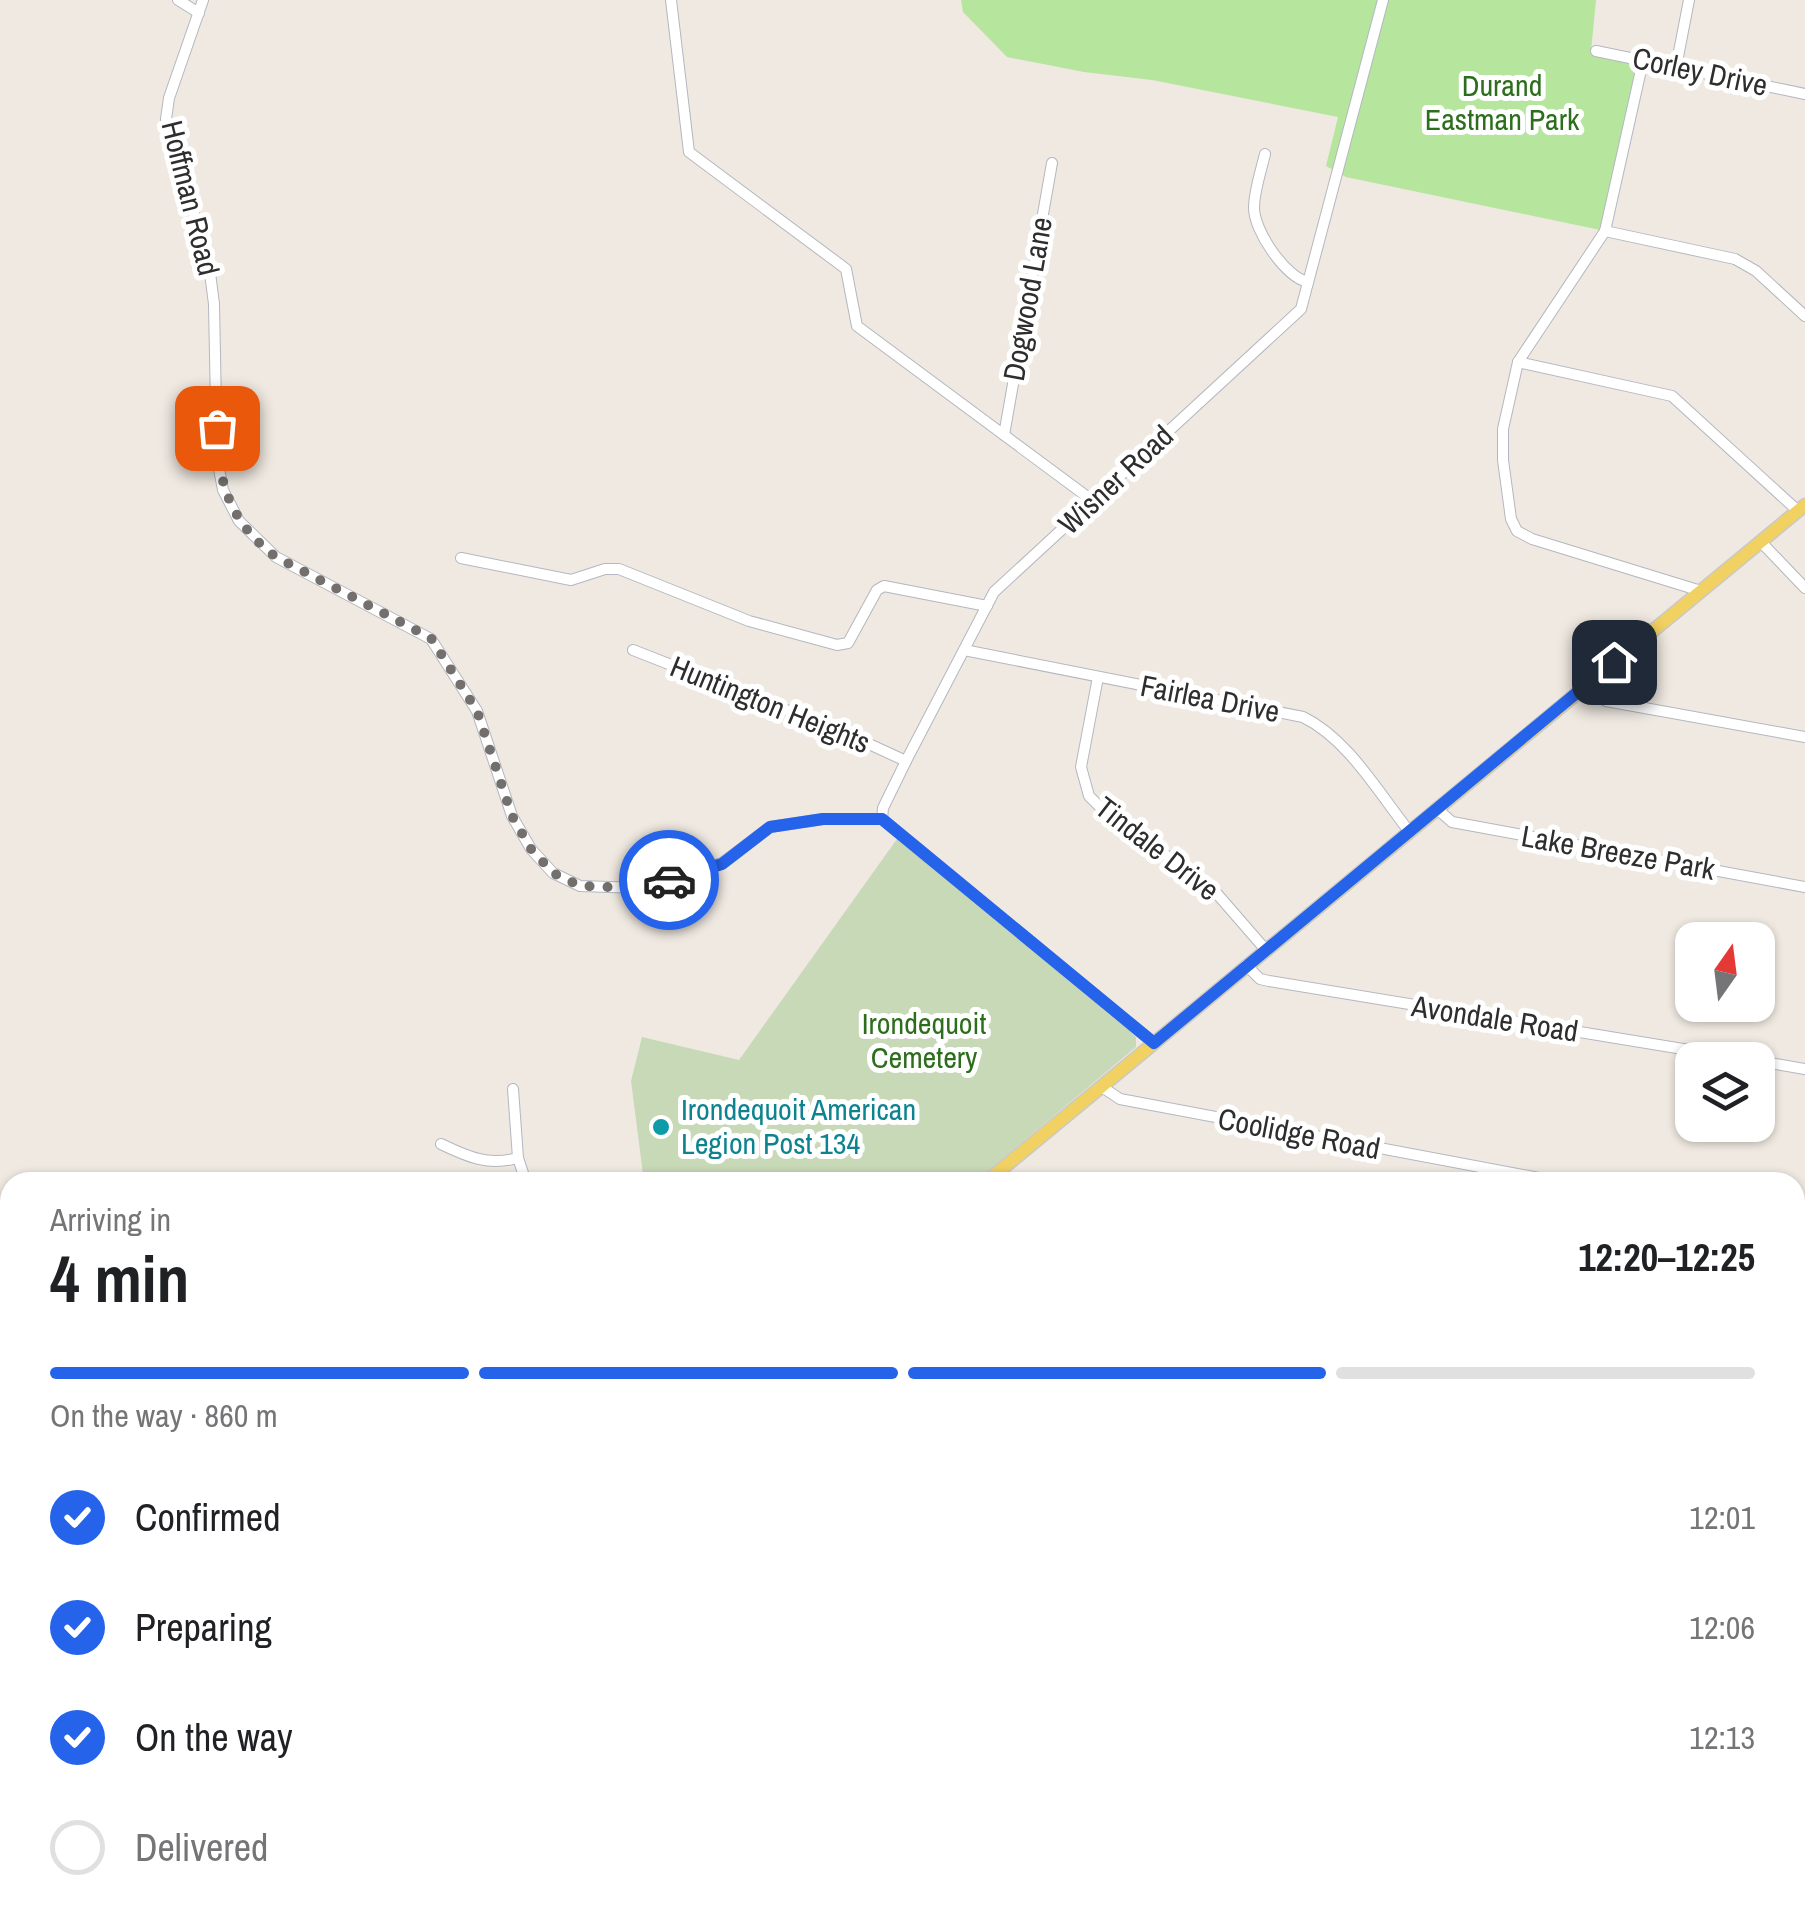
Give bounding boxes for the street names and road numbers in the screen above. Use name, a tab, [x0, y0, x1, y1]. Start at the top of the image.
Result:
street label: Corley Drive	[1629, 37, 1771, 105]
street label: Hoffman Road	[152, 116, 230, 279]
street label: Dogwood Lane	[993, 214, 1061, 384]
street label: Wisner Road	[1049, 416, 1181, 543]
street label: Huntington Heights	[665, 646, 876, 762]
street label: Fairlea Drive	[1137, 665, 1283, 731]
street label: Tindale Drive	[1087, 787, 1228, 909]
street label: Lake Breeze Park	[1518, 815, 1719, 889]
street label: Avondale Road	[1408, 985, 1581, 1051]
street label: Coolidge Road	[1215, 1098, 1384, 1168]

